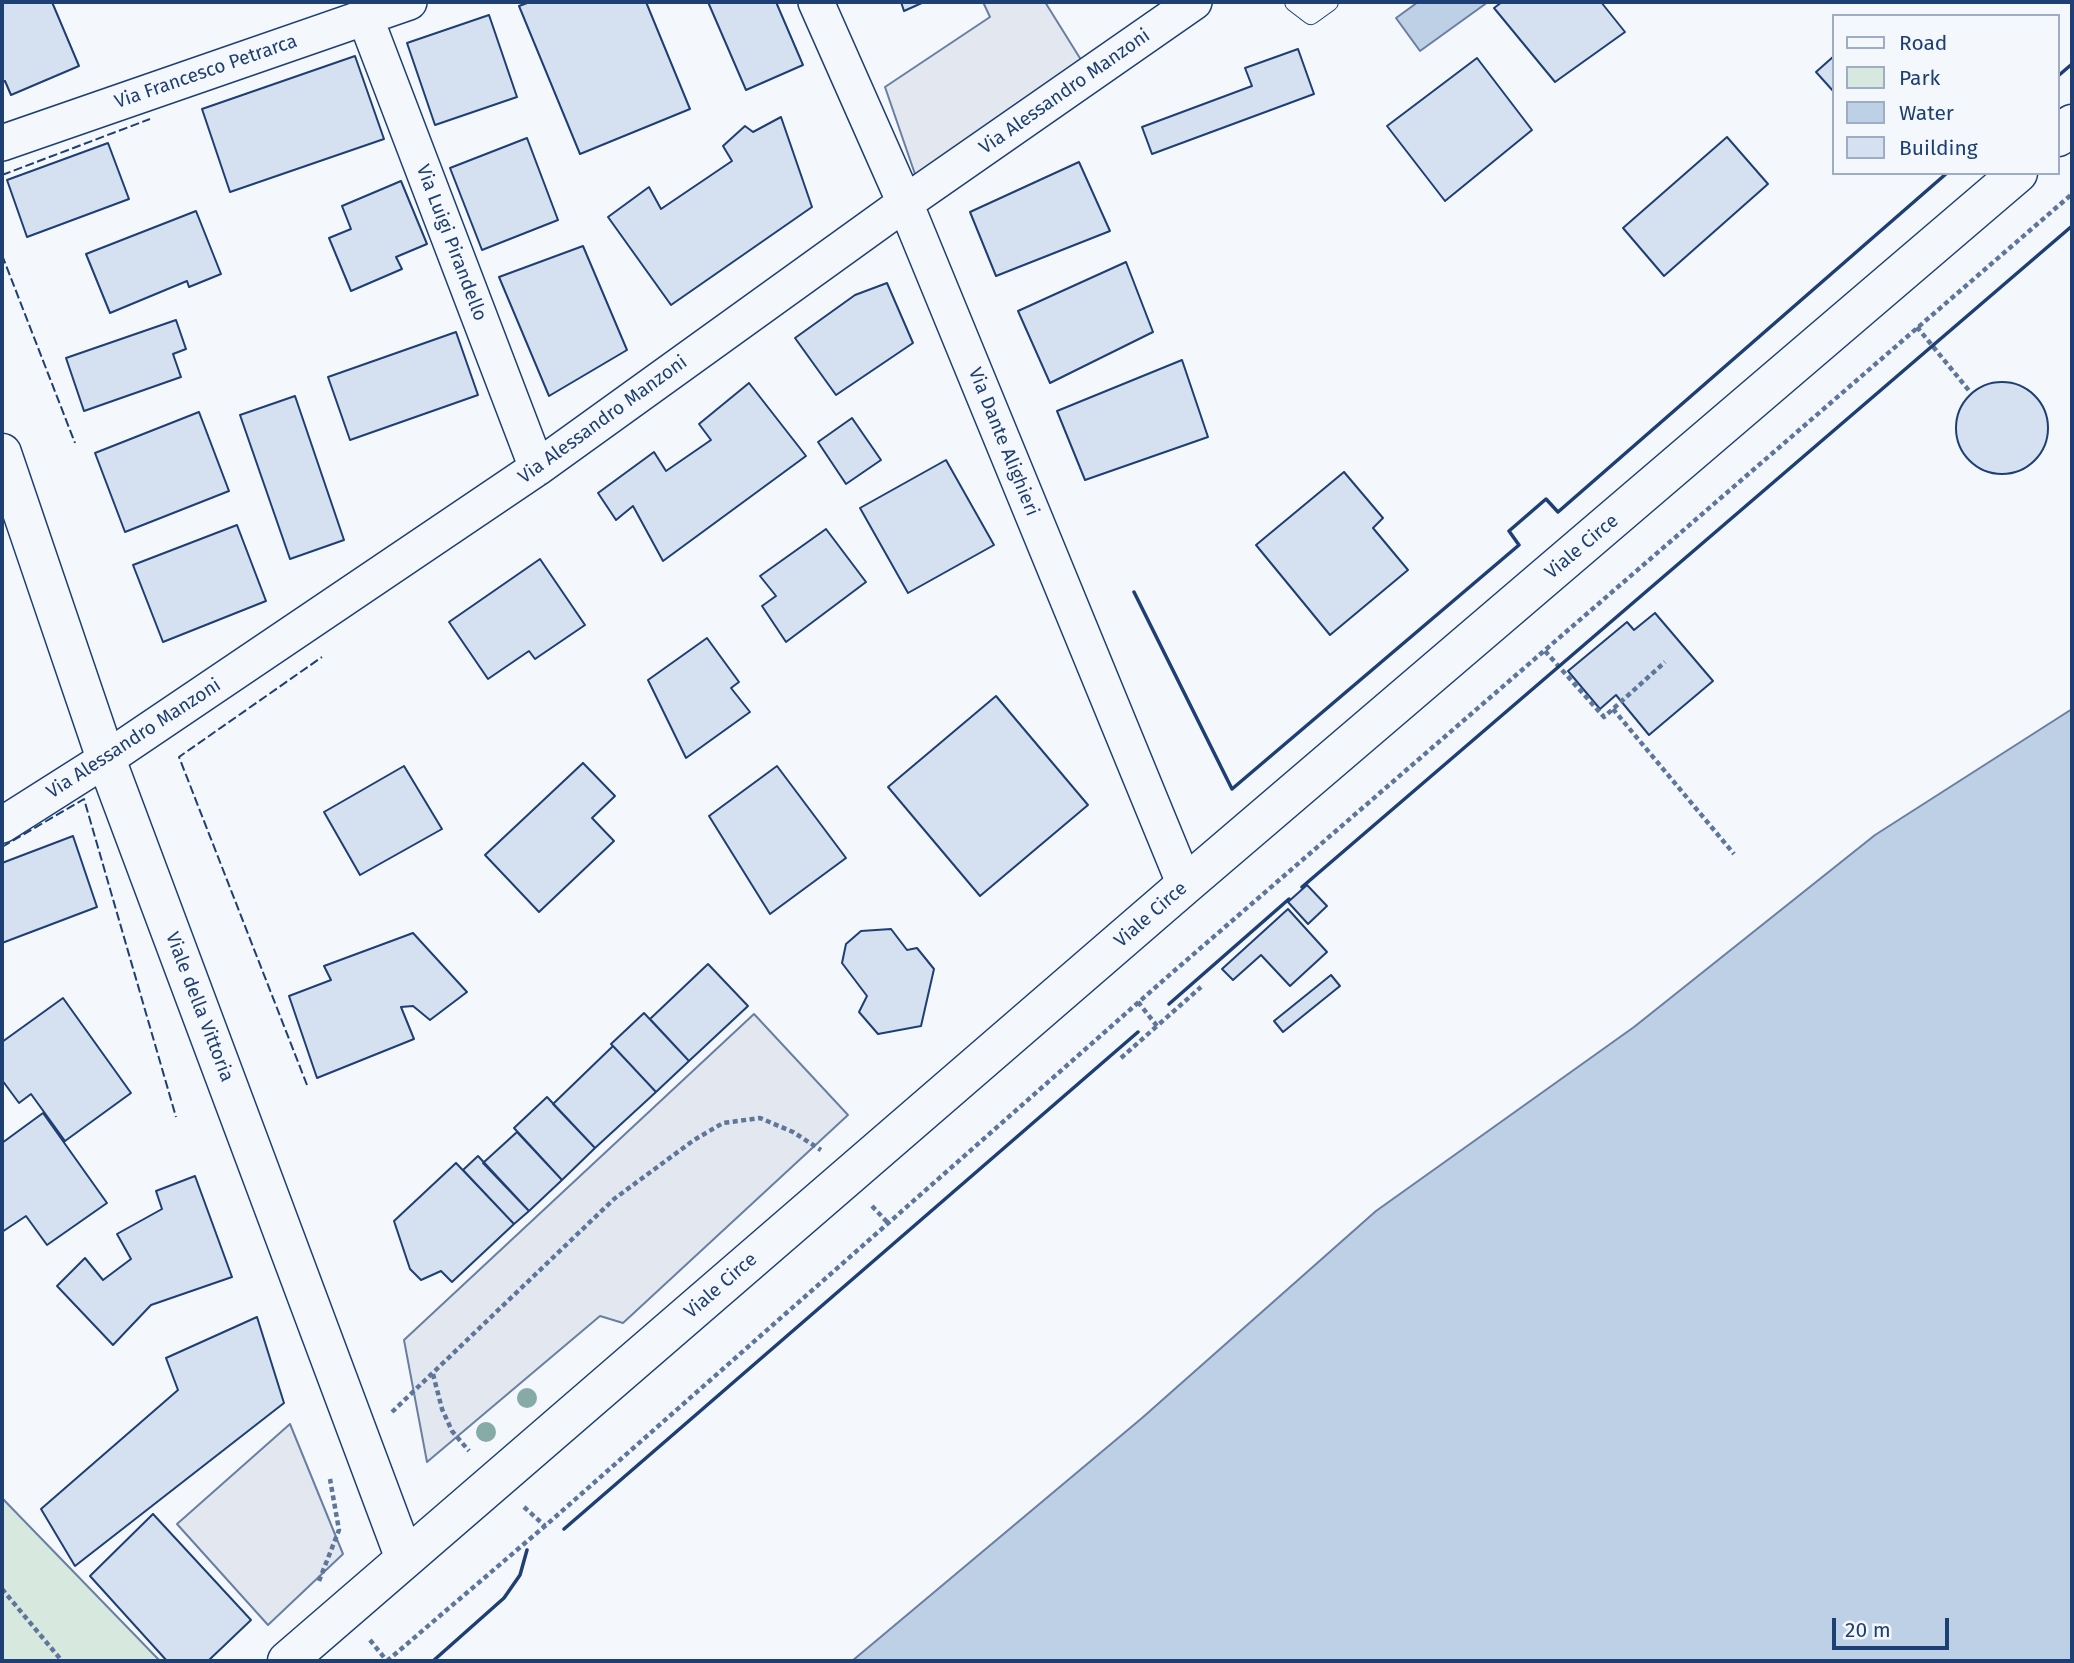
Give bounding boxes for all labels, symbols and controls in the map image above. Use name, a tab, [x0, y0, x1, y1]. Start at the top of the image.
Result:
legend	[1832, 14, 2060, 175]
street label: Via Alessandro Manzoni	[975, 24, 1155, 160]
street label: Via Francesco Petrarca	[112, 30, 300, 114]
text: Road	[1899, 30, 1947, 56]
text: Park	[1899, 65, 1940, 91]
text: Water	[1899, 100, 1954, 126]
text: Building	[1899, 135, 1978, 161]
street label: Via Luigi Pirandello	[411, 162, 491, 324]
street label: Via Alessandro Manzoni	[514, 351, 692, 489]
street label: Via Dante Alighieri	[963, 364, 1043, 520]
street label: Viale Circe	[1541, 510, 1623, 584]
street label: Via Alessandro Manzoni	[43, 674, 225, 804]
street label: Viale Circe	[1110, 877, 1192, 953]
street label: Viale della Vittoria	[160, 929, 238, 1085]
street label: Viale Circe	[680, 1248, 762, 1324]
scale bar	[1836, 1604, 1953, 1648]
text: 20 m	[1845, 1617, 1891, 1643]

